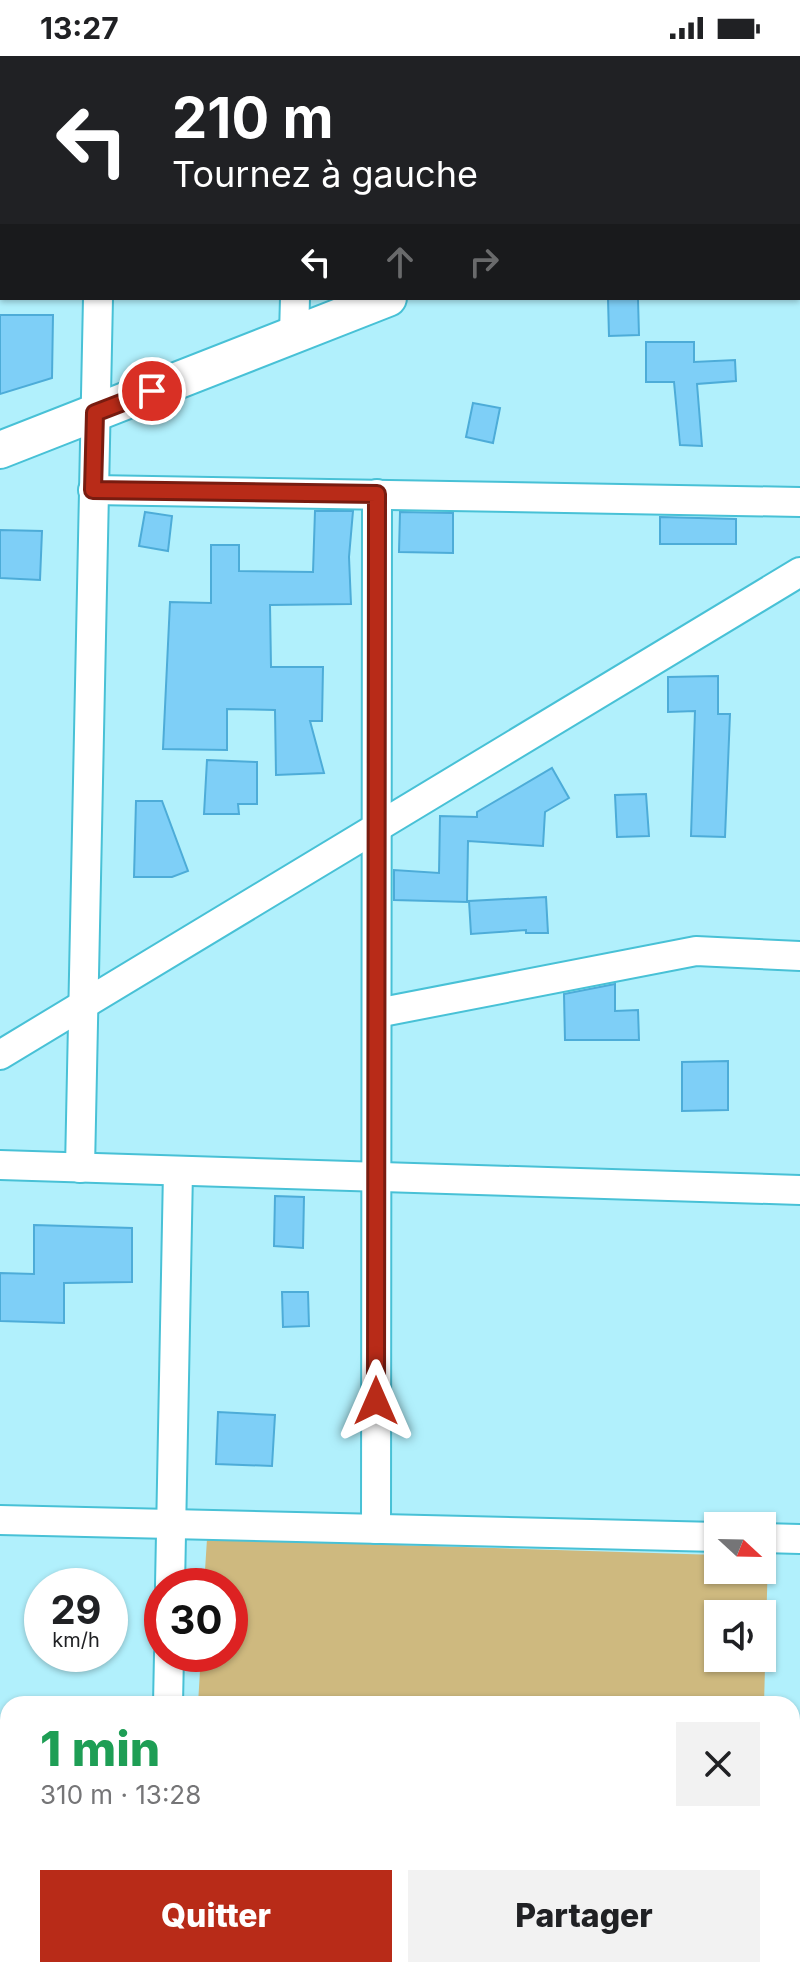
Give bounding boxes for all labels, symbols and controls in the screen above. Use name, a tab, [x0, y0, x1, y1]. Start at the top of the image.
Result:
text: 13:27	[40, 10, 119, 46]
text: 210 m	[172, 84, 334, 152]
icon: left	[40, 88, 144, 192]
text: Tournez à gauche	[172, 152, 478, 196]
icon: left	[294, 240, 338, 284]
icon: ahead	[378, 240, 422, 284]
icon: right	[462, 240, 506, 284]
pin	[118, 357, 186, 425]
icon: arrive	[130, 369, 174, 413]
position arrow	[334, 1359, 418, 1443]
north arrow	[704, 1512, 776, 1584]
map controls	[704, 1512, 776, 1672]
speed limit sign: 30	[144, 1568, 248, 1672]
text: 29	[50, 1585, 102, 1634]
button: sound	[704, 1600, 776, 1672]
text: km/h	[52, 1628, 100, 1652]
text: 1 min	[40, 1719, 160, 1778]
button: close	[676, 1722, 760, 1806]
text: 310 m · 13:28	[40, 1779, 201, 1810]
button: Quitter	[40, 1870, 392, 1962]
button: Partager	[408, 1870, 760, 1962]

